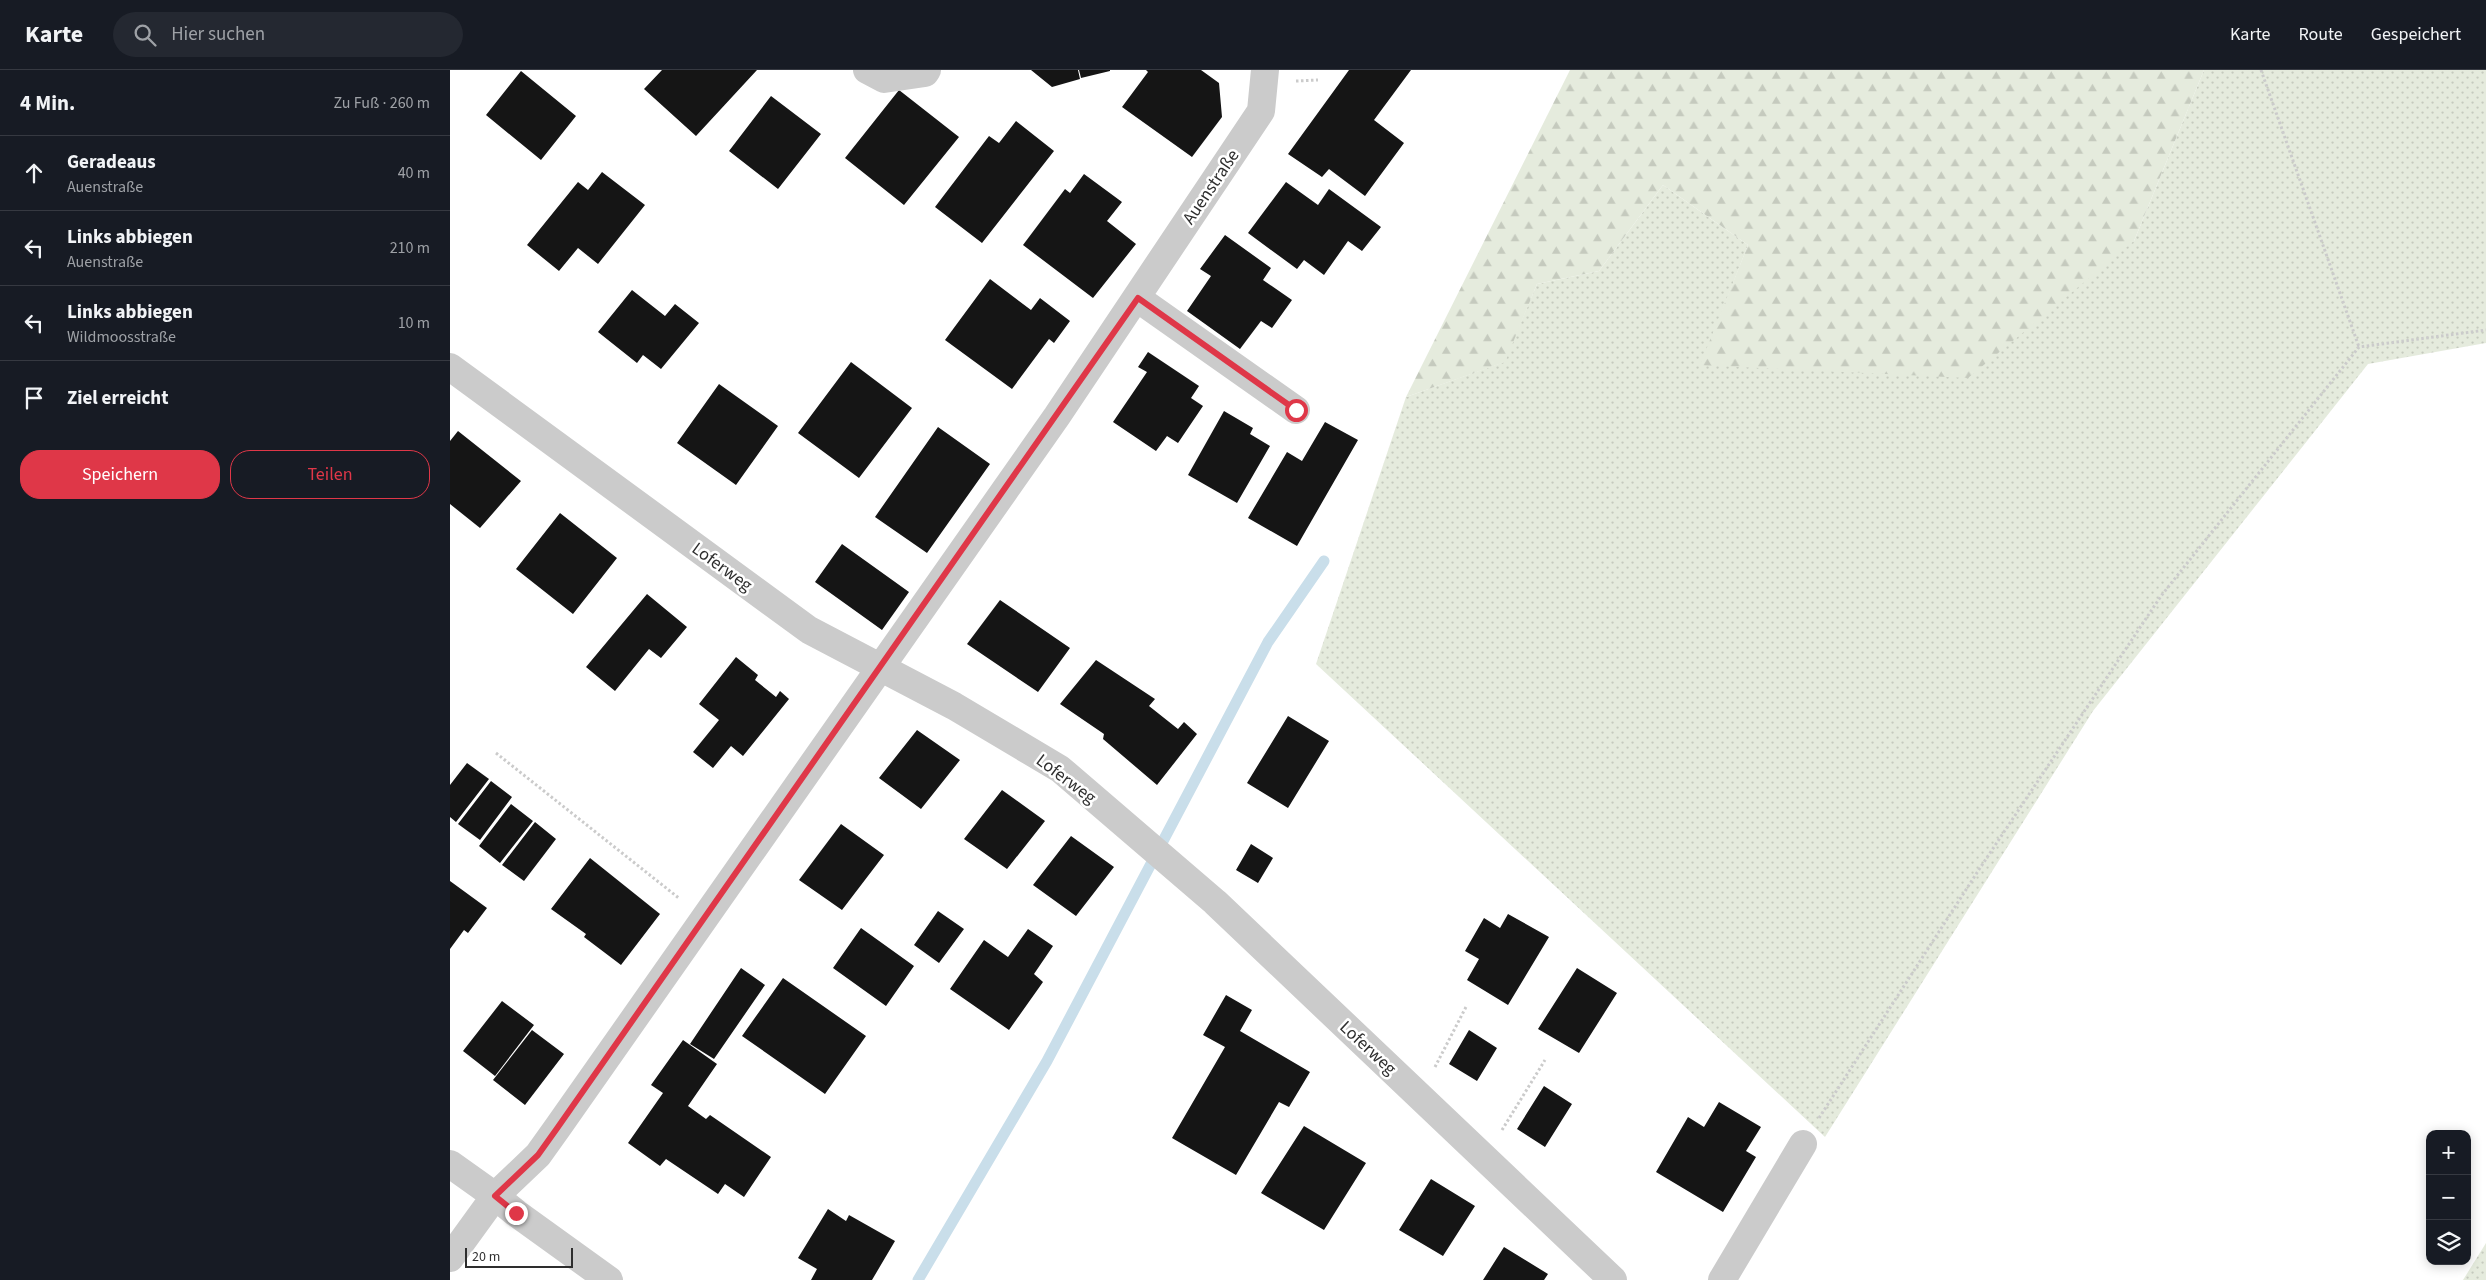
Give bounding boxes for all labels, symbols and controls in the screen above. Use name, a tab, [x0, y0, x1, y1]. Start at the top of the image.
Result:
search box	[113, 12, 463, 57]
text: Karte	[25, 17, 83, 52]
icon: search	[131, 21, 159, 49]
text: Hier suchen	[171, 21, 265, 48]
text: Karte	[2230, 22, 2270, 47]
text: Route	[2298, 22, 2343, 47]
text: Gespeichert	[2371, 22, 2461, 47]
text: 4 Min.	[20, 88, 75, 118]
text: Zu Fuß · 260 m	[334, 92, 430, 114]
street label: Auenstraße	[1177, 144, 1245, 230]
text: Geradeaus	[67, 149, 156, 176]
icon: ahead	[20, 159, 48, 187]
text: 40 m	[398, 162, 430, 184]
text: Auenstraße	[67, 176, 143, 198]
text: Links abbiegen	[67, 224, 193, 251]
icon: left	[20, 234, 48, 262]
text: 210 m	[390, 237, 430, 259]
text: Auenstraße	[67, 251, 143, 273]
text: Links abbiegen	[67, 299, 193, 326]
icon: left	[20, 309, 48, 337]
text: 10 m	[398, 312, 430, 334]
text: Wildmoosstraße	[67, 326, 176, 348]
icon: arrive	[20, 384, 48, 412]
text: Ziel erreicht	[67, 385, 168, 412]
route start	[1285, 399, 1308, 422]
button: Speichern	[20, 450, 220, 499]
button: Teilen	[230, 450, 430, 499]
street label: Loferweg	[687, 536, 757, 598]
street label: Loferweg	[1031, 748, 1101, 810]
street label: Loferweg	[1334, 1015, 1402, 1081]
map controls	[2426, 1130, 2471, 1265]
button: +	[2426, 1130, 2471, 1175]
button: −	[2426, 1175, 2471, 1220]
route end	[505, 1202, 528, 1225]
button: layers	[2426, 1220, 2471, 1265]
scale bar	[465, 1245, 572, 1268]
text: 20 m	[472, 1247, 500, 1267]

